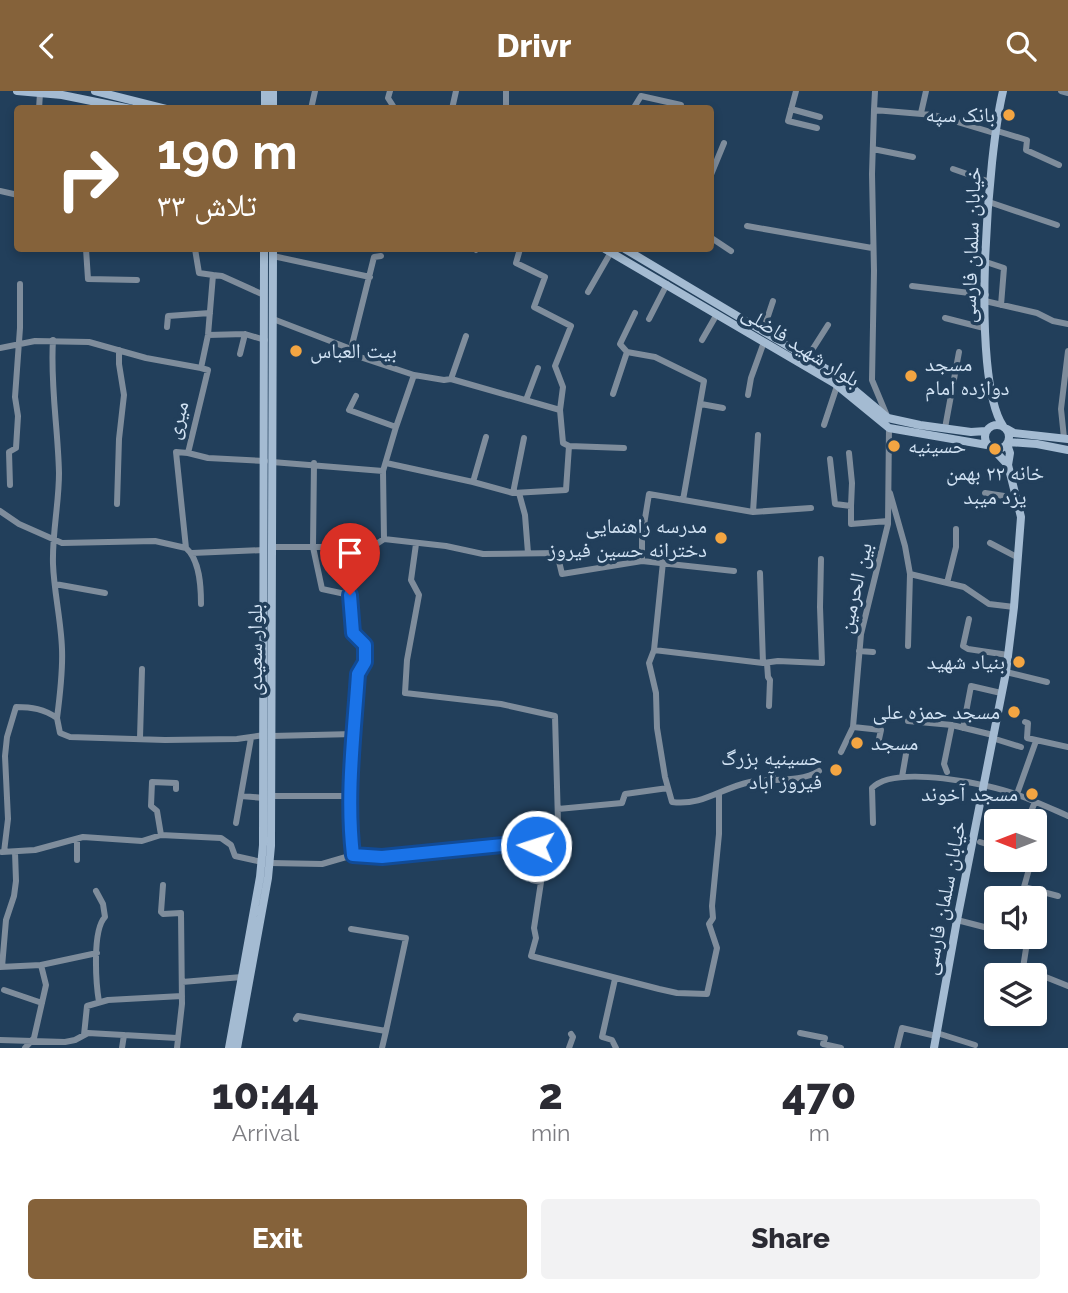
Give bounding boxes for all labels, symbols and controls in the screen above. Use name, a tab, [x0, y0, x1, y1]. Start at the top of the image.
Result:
icon: back	[28, 27, 66, 65]
text: Drivr	[497, 27, 571, 64]
icon: search	[1002, 27, 1040, 65]
place label: بانک سپه	[926, 102, 995, 127]
marker: بانک سپه	[1001, 107, 1017, 123]
text: 190 m	[157, 123, 298, 180]
icon: right	[42, 133, 133, 224]
street label: خیابان سلمان فارسی	[955, 167, 987, 323]
text: تلاش ۳۳	[157, 186, 257, 223]
street label: بلوار شهید فاضلی	[737, 299, 865, 393]
place label: بیت العباس	[310, 338, 397, 364]
marker: بیت العباس	[288, 343, 304, 359]
place label: مسجد دوازده امام	[925, 351, 1009, 402]
marker: مسجد دوازده امام	[903, 368, 919, 384]
street label: میری	[159, 398, 194, 442]
place label: حسینیه	[908, 433, 966, 458]
marker: حسینیه	[886, 438, 902, 454]
marker: خانه ۲۲ بهمن یزد میبد	[987, 441, 1003, 457]
place label: خانه ۲۲ بهمن یزد میبد	[946, 460, 1044, 509]
place label: مدرسه راهنمایی دخترانه حسین فیروز	[547, 513, 707, 563]
pin	[320, 523, 380, 595]
marker: مدرسه راهنمایی دخترانه حسین فیروز	[713, 530, 729, 546]
icon: arrive	[331, 534, 369, 572]
street label: بین الحرمین	[832, 540, 878, 636]
street label: بلوار سعیدی	[242, 604, 267, 696]
place label: بنیاد شهید	[927, 649, 1005, 674]
marker: بنیاد شهید	[1011, 654, 1027, 670]
place label: مسجد حمزه علی	[873, 699, 1000, 725]
marker: مسجد حمزه علی	[1006, 704, 1022, 720]
place label: مسجد	[871, 730, 918, 755]
marker: مسجد	[849, 735, 865, 751]
place label: حسینیه بزرگ فیروز آباد	[721, 745, 822, 794]
marker: حسینیه بزرگ فیروز آباد	[828, 762, 844, 778]
place label: مسجد آخوند	[921, 781, 1018, 806]
marker: مسجد آخوند	[1024, 786, 1040, 802]
position arrow	[499, 809, 573, 883]
north arrow	[984, 809, 1046, 871]
map controls	[984, 809, 1047, 1026]
street label: خیابان سلمان فارسی	[916, 819, 972, 977]
button: sound	[984, 886, 1047, 949]
button: layers	[984, 963, 1047, 1026]
text: 10:44	[212, 1070, 319, 1119]
text: 2	[538, 1070, 563, 1119]
text: 470	[782, 1070, 856, 1119]
text: Arrival	[232, 1119, 299, 1146]
text: min	[531, 1119, 570, 1146]
text: m	[809, 1119, 830, 1146]
button: Exit	[28, 1199, 527, 1279]
button: Share	[541, 1199, 1040, 1279]

